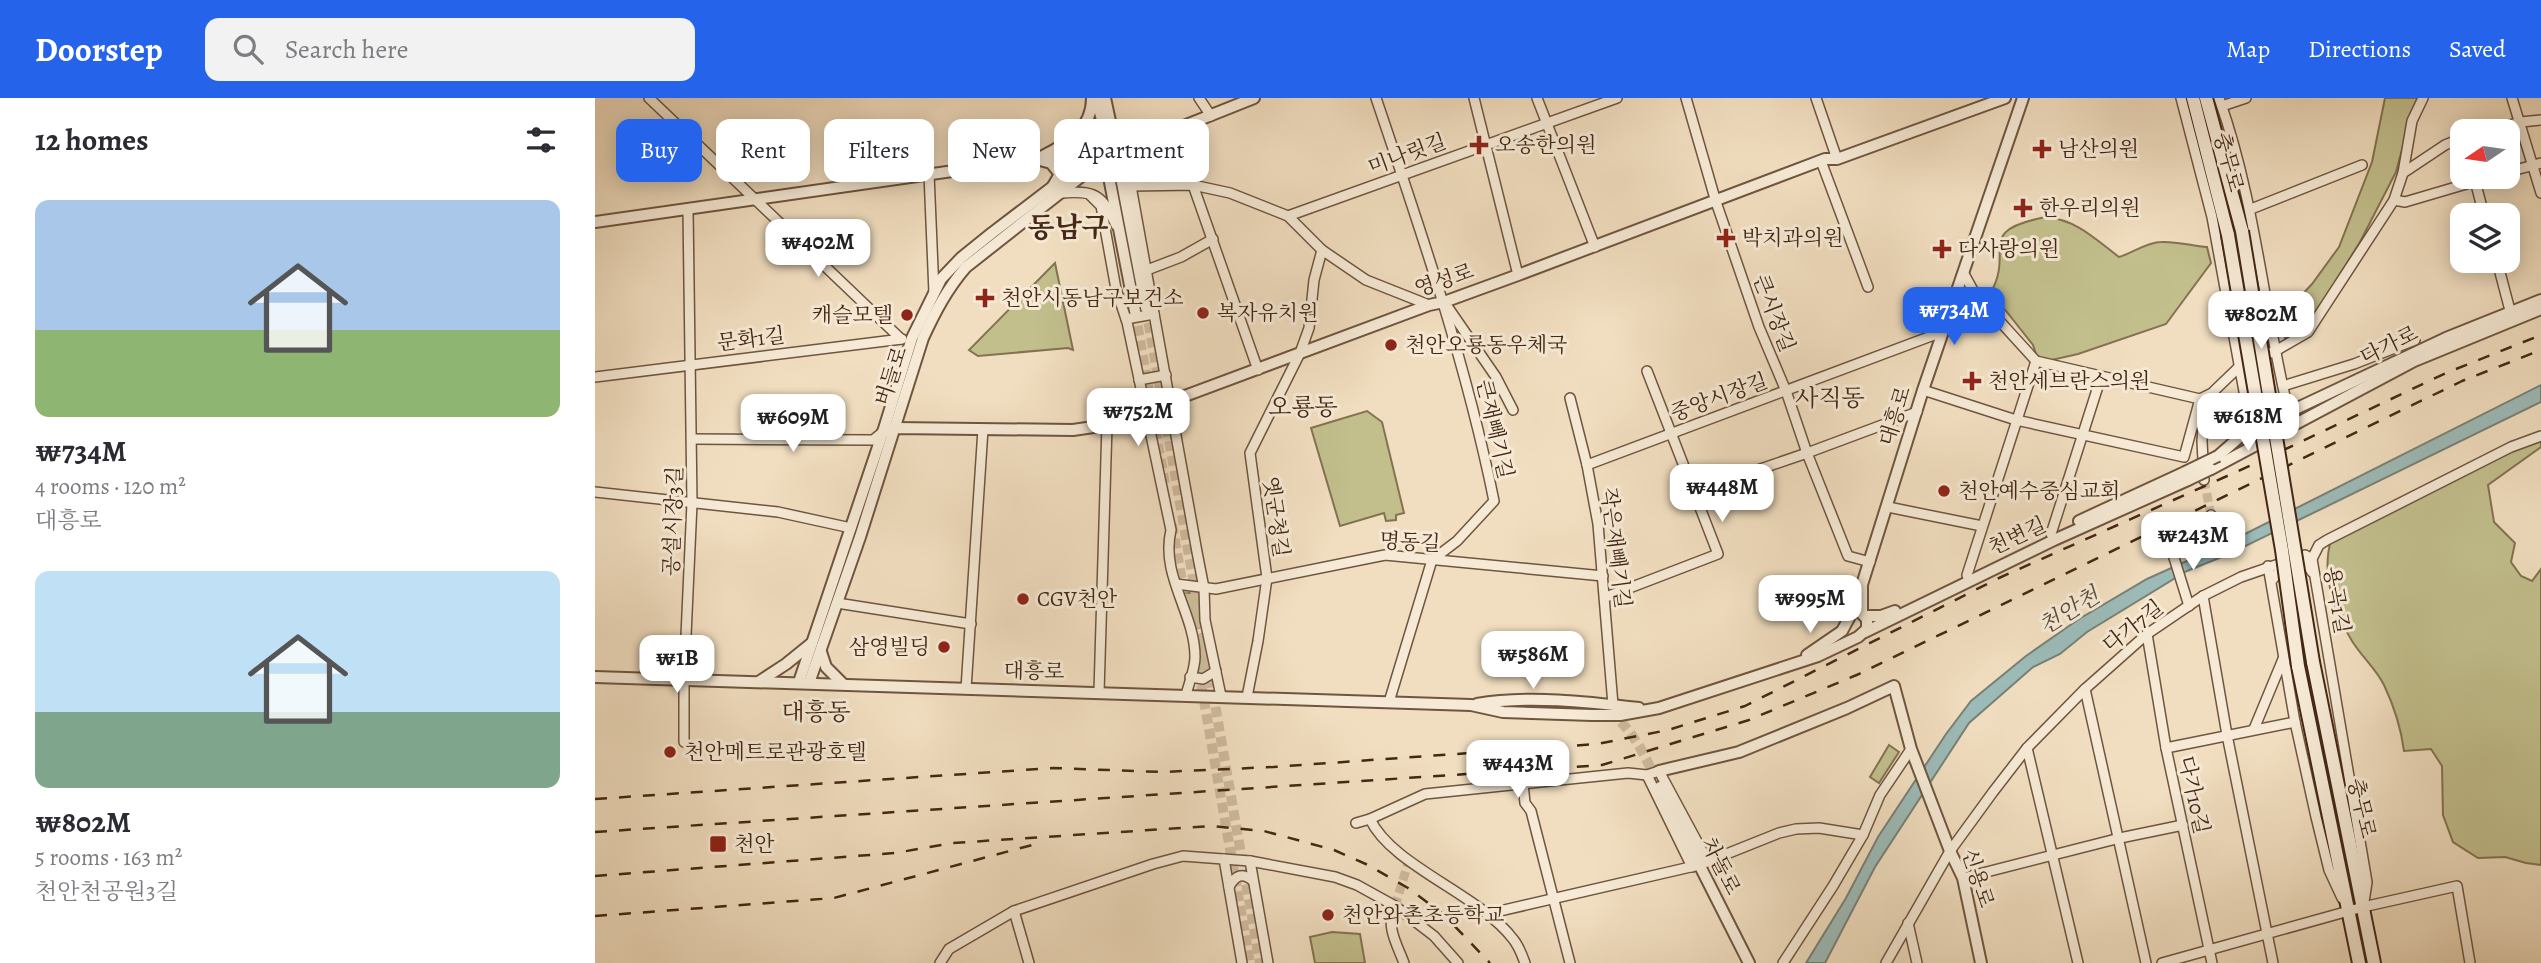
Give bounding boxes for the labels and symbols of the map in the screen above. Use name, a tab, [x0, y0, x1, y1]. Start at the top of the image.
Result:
north arrow	[2450, 119, 2520, 189]
street label: 미나릿길	[1364, 127, 1450, 181]
street label: 충무로	[2208, 129, 2250, 195]
place label: 오송한의원	[1495, 131, 1596, 159]
marker: 오송한의원	[1469, 135, 1489, 155]
place label: 남산의원	[2058, 135, 2139, 163]
marker: 남산의원	[2032, 139, 2052, 159]
place label: 한우리의원	[2039, 194, 2140, 222]
marker: 한우리의원	[2013, 198, 2033, 218]
district label: 동남구	[1027, 209, 1109, 247]
pin: ₩402M	[769, 220, 867, 279]
place label: 박치과의원	[1742, 224, 1843, 252]
marker: 박치과의원	[1716, 228, 1736, 248]
place label: 다사랑의원	[1958, 235, 2059, 263]
marker: 다사랑의원	[1932, 239, 1952, 259]
street label: 영성로	[1411, 257, 1477, 303]
street label: 큰시장길	[1746, 270, 1802, 356]
place label: 천안시동남구보건소	[1001, 284, 1184, 312]
marker: 천안시동남구보건소	[975, 288, 995, 308]
pin: ₩734M	[1905, 288, 2003, 347]
pin: ₩802M	[2212, 292, 2310, 351]
place label: 복자유치원	[1217, 299, 1318, 327]
place label: 캐슬모텔	[812, 301, 893, 329]
marker: 복자유치원	[1195, 305, 1211, 321]
marker: 캐슬모텔	[899, 307, 915, 323]
street label: 다가로	[2356, 319, 2422, 371]
street label: 문화1길	[716, 321, 786, 357]
place label: 천안오룡동우체국	[1405, 331, 1567, 359]
marker: 천안오룡동우체국	[1383, 337, 1399, 353]
street label: 버들로	[868, 343, 914, 409]
street label: 중앙시장길	[1667, 366, 1771, 428]
place label: 천안세브란스의원	[1988, 367, 2150, 395]
marker: 천안세브란스의원	[1962, 371, 1982, 391]
street label: 큰재빼기길	[1470, 376, 1520, 482]
district label: 사직동	[1795, 382, 1865, 414]
street label: 대흥로	[1873, 383, 1917, 449]
pin: ₩752M	[1089, 388, 1187, 448]
district label: 오룡동	[1268, 391, 1338, 423]
pin: ₩609M	[744, 394, 842, 454]
pin: ₩618M	[2199, 394, 2297, 453]
pin: ₩448M	[1673, 464, 1771, 524]
street label: 공설시장3길	[657, 465, 689, 577]
street label: 옛군청길	[1256, 475, 1296, 559]
place label: 천안예수중심교회	[1958, 477, 2120, 505]
marker: 천안예수중심교회	[1936, 483, 1952, 499]
street label: 작은재빼기길	[1595, 486, 1637, 610]
street label: 천변길	[1984, 510, 2050, 562]
pin: ₩243M	[2144, 512, 2242, 572]
street label: 명동길	[1379, 526, 1441, 558]
street label: 용곡1길	[2317, 564, 2357, 636]
pin: ₩995M	[1761, 575, 1859, 635]
water label: 천안천	[2033, 579, 2107, 642]
place label: CGV천안	[1037, 585, 1118, 613]
marker: CGV천안	[1015, 591, 1031, 607]
street label: 다가7길	[2097, 594, 2169, 658]
pin: ₩586M	[1484, 632, 1582, 691]
place label: 삼영빌딩	[849, 633, 930, 661]
pin: ₩1B	[643, 636, 711, 695]
marker: 삼영빌딩	[936, 639, 952, 655]
street label: 대흥로	[1003, 656, 1065, 686]
district label: 대흥동	[781, 696, 851, 728]
place label: 천안메트로관광호텔	[684, 738, 867, 766]
pin: ₩443M	[1469, 740, 1567, 800]
marker: 천안메트로관광호텔	[662, 744, 678, 760]
street label: 다가10길	[2172, 753, 2216, 837]
street label: 충무로	[2342, 775, 2382, 841]
place label: 천안	[734, 830, 775, 858]
street label: 차돌로	[1695, 833, 1747, 899]
marker: 천안	[708, 834, 728, 854]
street label: 신용로	[1955, 845, 2001, 911]
place label: 천안와촌초등학교	[1342, 901, 1504, 929]
marker: 천안와촌초등학교	[1320, 907, 1336, 923]

